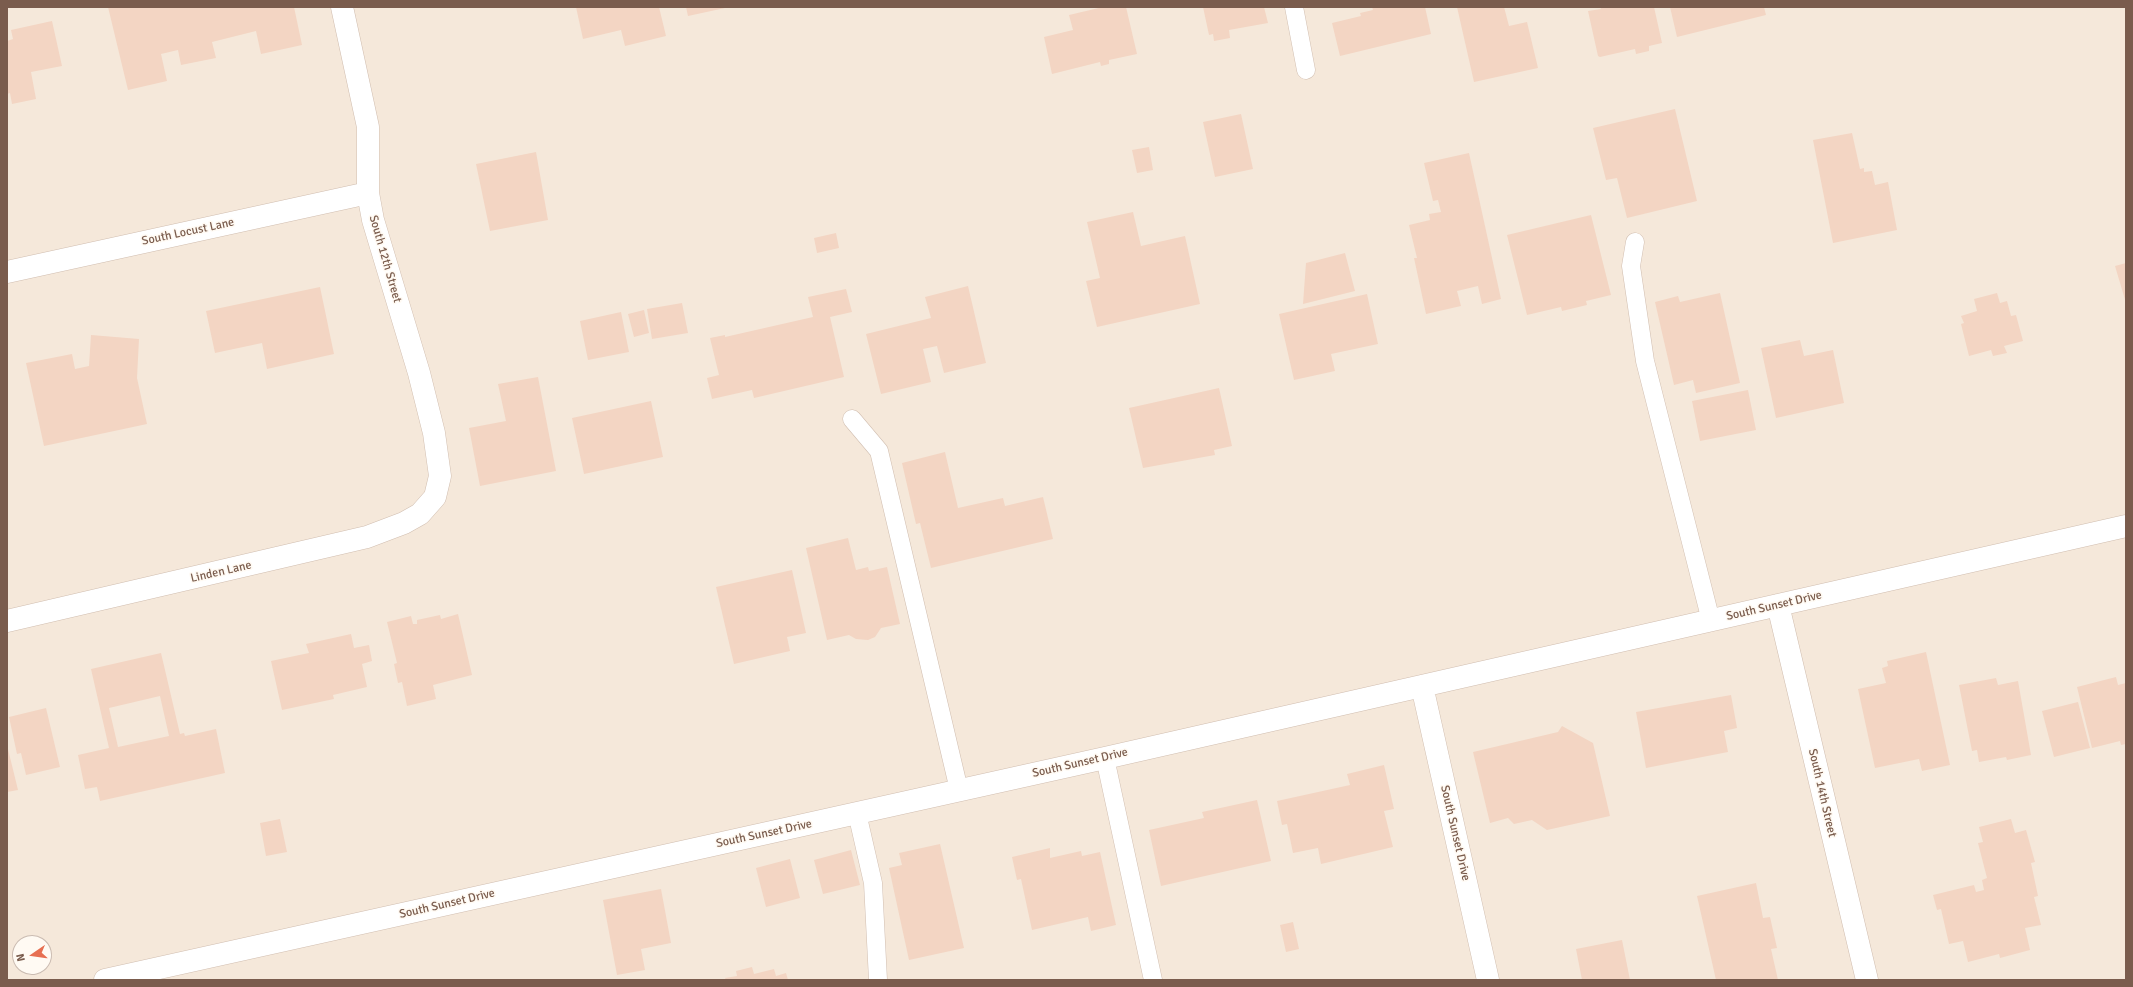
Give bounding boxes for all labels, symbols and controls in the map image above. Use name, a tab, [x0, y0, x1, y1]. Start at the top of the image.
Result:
street label: South 12th Street	[366, 214, 404, 304]
street label: South Locust Lane	[140, 215, 236, 249]
street label: Linden Lane	[189, 558, 253, 586]
street label: South Sunset Drive	[1725, 588, 1823, 624]
street label: South Sunset Drive	[1031, 745, 1129, 781]
street label: South 14th Street	[1805, 747, 1839, 839]
street label: South Sunset Drive	[1437, 784, 1473, 882]
street label: South Sunset Drive	[715, 817, 813, 851]
street label: South Sunset Drive	[398, 886, 496, 922]
north arrow	[12, 935, 52, 975]
text: N	[14, 952, 28, 963]

